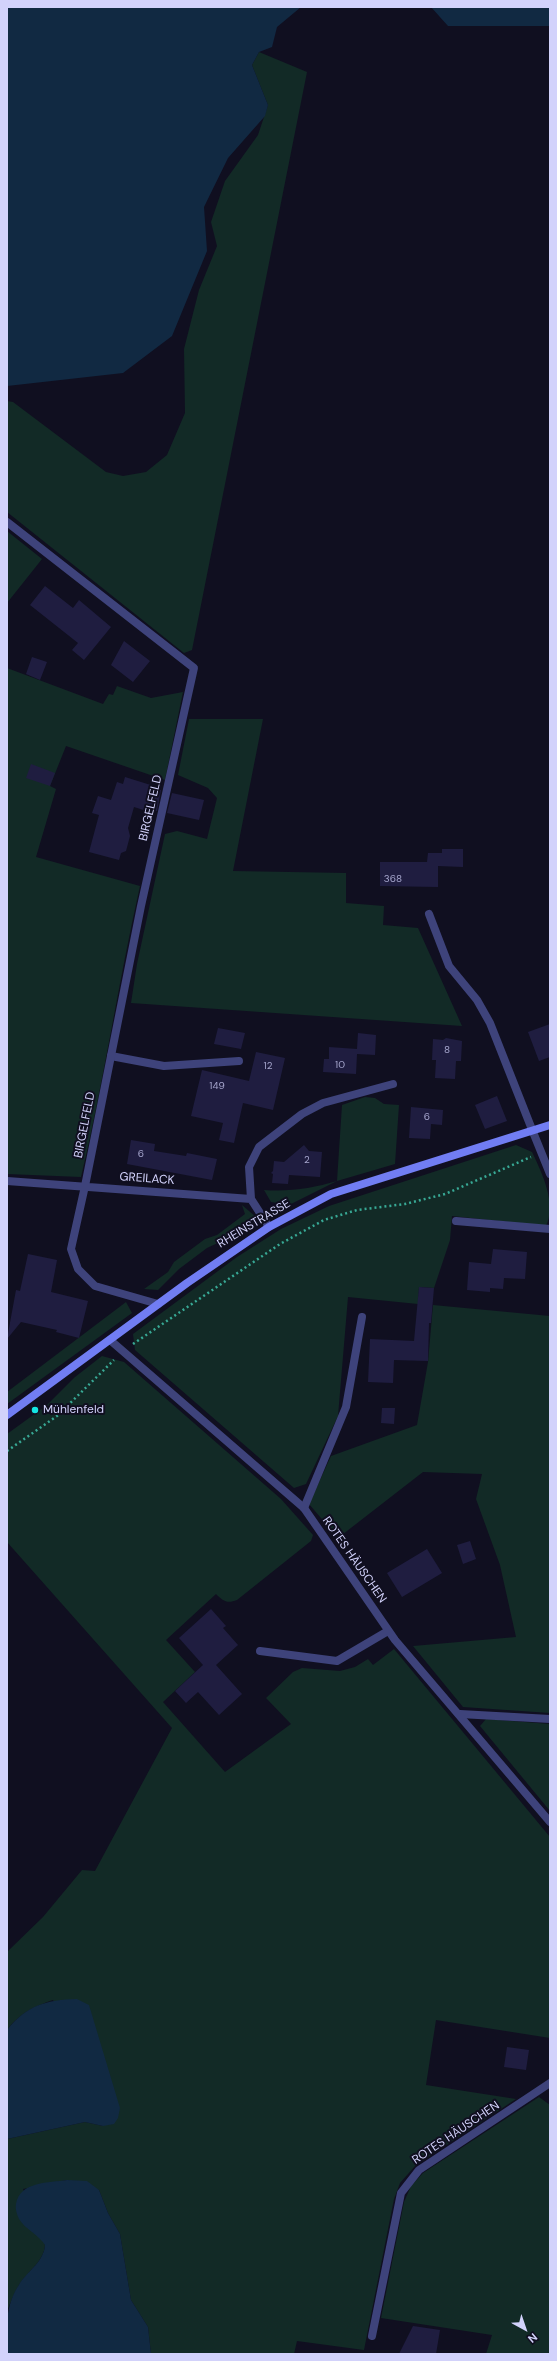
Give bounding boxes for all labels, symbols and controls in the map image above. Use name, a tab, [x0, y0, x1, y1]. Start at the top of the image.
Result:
street label: BIRGELFELD	[136, 774, 166, 842]
house number: 368	[384, 873, 402, 885]
house number: 8	[444, 1044, 450, 1056]
house number: 10	[335, 1059, 345, 1071]
house number: 12	[264, 1060, 272, 1072]
house number: 149	[209, 1080, 225, 1092]
street label: BIRGELFELD	[72, 1091, 98, 1159]
house number: 6	[424, 1111, 430, 1123]
house number: 6	[138, 1148, 144, 1160]
house number: 2	[304, 1154, 310, 1166]
street label: GREILACK	[119, 1170, 175, 1188]
street label: RHEINSTRASSE	[215, 1197, 293, 1251]
place label: Mühlenfeld	[43, 1403, 104, 1417]
marker: Mühlenfeld	[30, 1405, 40, 1415]
street label: ROTES HÄUSCHEN	[319, 1514, 389, 1606]
street label: ROTES HÄUSCHEN	[410, 2098, 502, 2168]
north arrow	[505, 2309, 545, 2349]
text: N	[525, 2330, 540, 2346]

